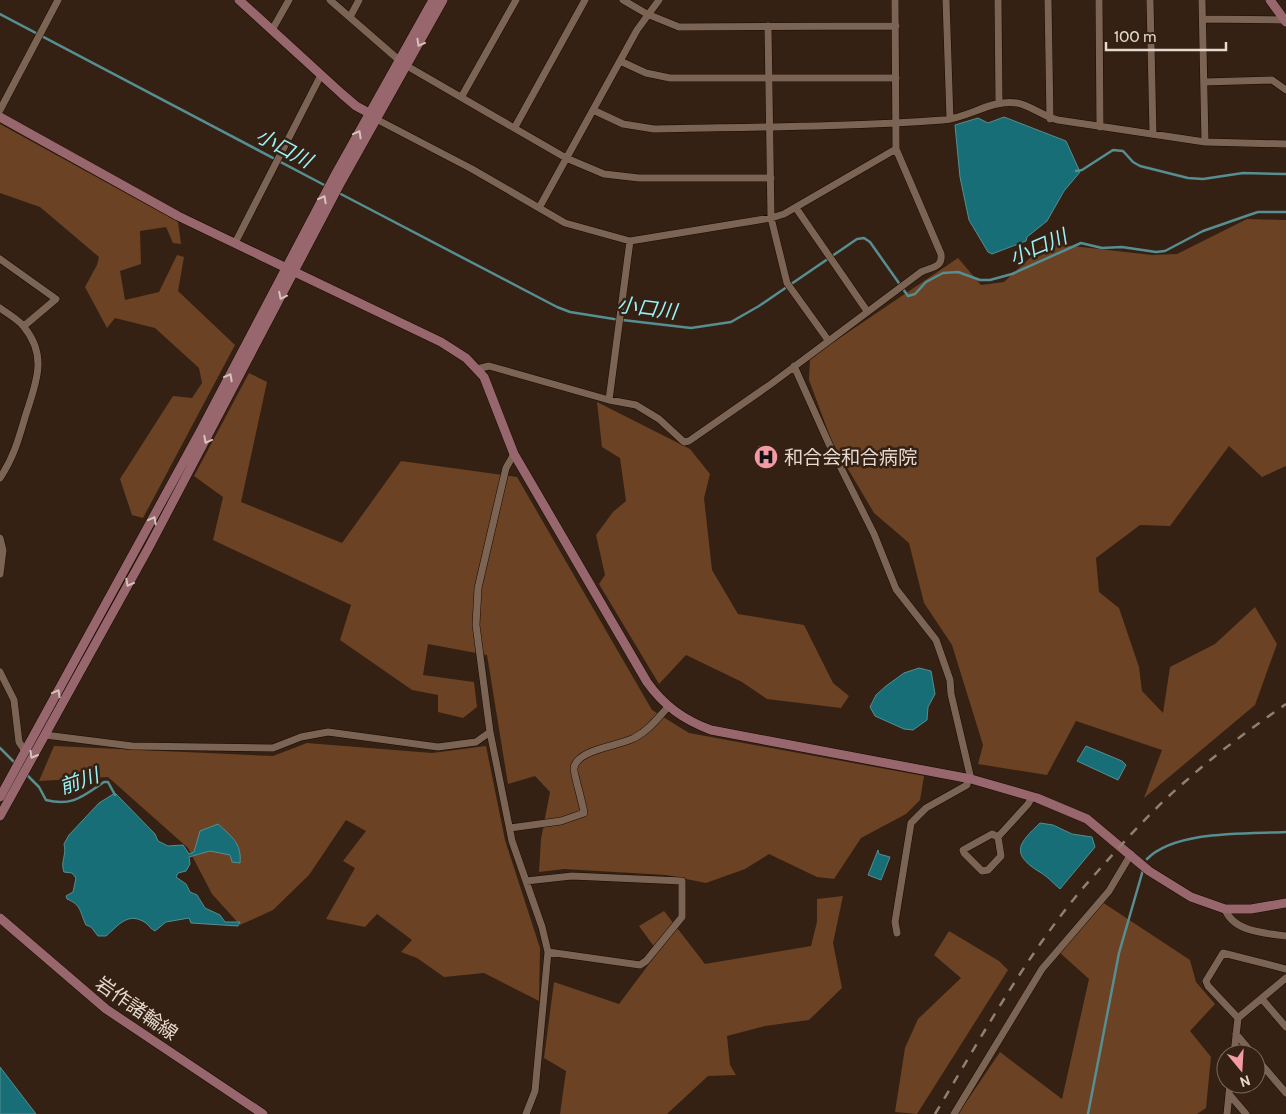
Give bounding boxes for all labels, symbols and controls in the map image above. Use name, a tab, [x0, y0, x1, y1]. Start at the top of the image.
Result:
scale bar	[1106, 20, 1226, 52]
text: 100 m	[1114, 28, 1156, 46]
one-way arrow	[416, 38, 426, 47]
water label: 小口川	[252, 123, 318, 174]
one-way arrow	[351, 131, 361, 140]
one-way arrow	[317, 195, 327, 204]
water label: 小口川	[1006, 223, 1072, 270]
one-way arrow	[278, 291, 288, 300]
water label: 小口川	[616, 292, 680, 324]
one-way arrow	[223, 373, 233, 382]
one-way arrow	[203, 435, 213, 444]
hospital icon: 和合会和合病院	[753, 444, 779, 470]
place label: 和合会和合病院	[784, 446, 917, 469]
one-way arrow	[146, 516, 156, 525]
one-way arrow	[126, 578, 136, 587]
one-way arrow	[51, 689, 61, 698]
one-way arrow	[29, 750, 39, 759]
water label: 前川	[56, 762, 104, 799]
street label: 岩作諸輪線	[91, 972, 182, 1045]
north arrow	[1216, 1044, 1266, 1094]
text: N	[1238, 1071, 1253, 1091]

